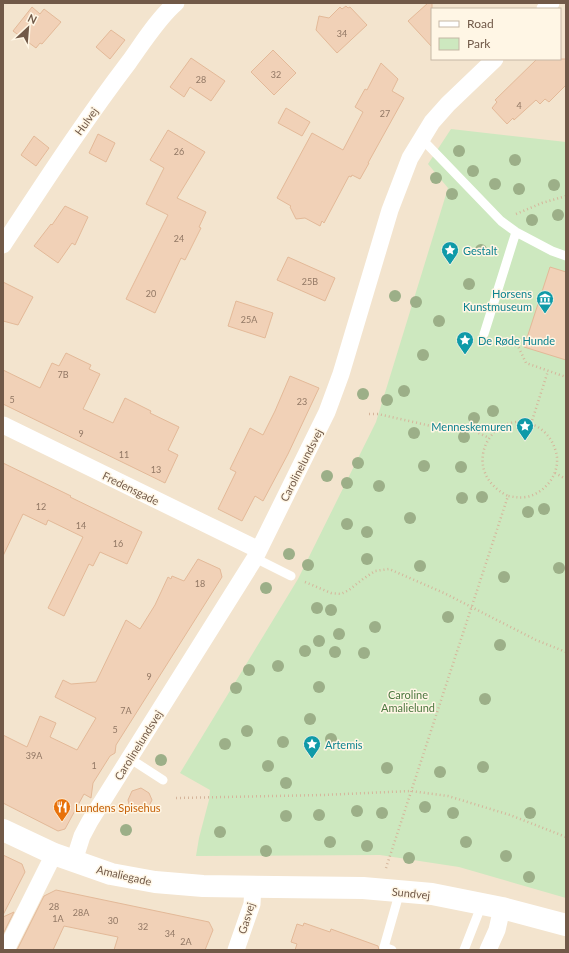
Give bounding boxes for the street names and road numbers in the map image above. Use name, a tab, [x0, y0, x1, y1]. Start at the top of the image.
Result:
street label: Hulvej	[72, 104, 101, 137]
street label: Carolinelundsvej	[277, 426, 325, 503]
street label: Fredensgade	[101, 469, 162, 507]
street label: Carolinelundsvej	[111, 707, 165, 782]
street label: Amaliegade	[95, 862, 153, 888]
street label: Sundvej	[391, 885, 431, 902]
street label: Gasvej	[235, 900, 257, 935]

